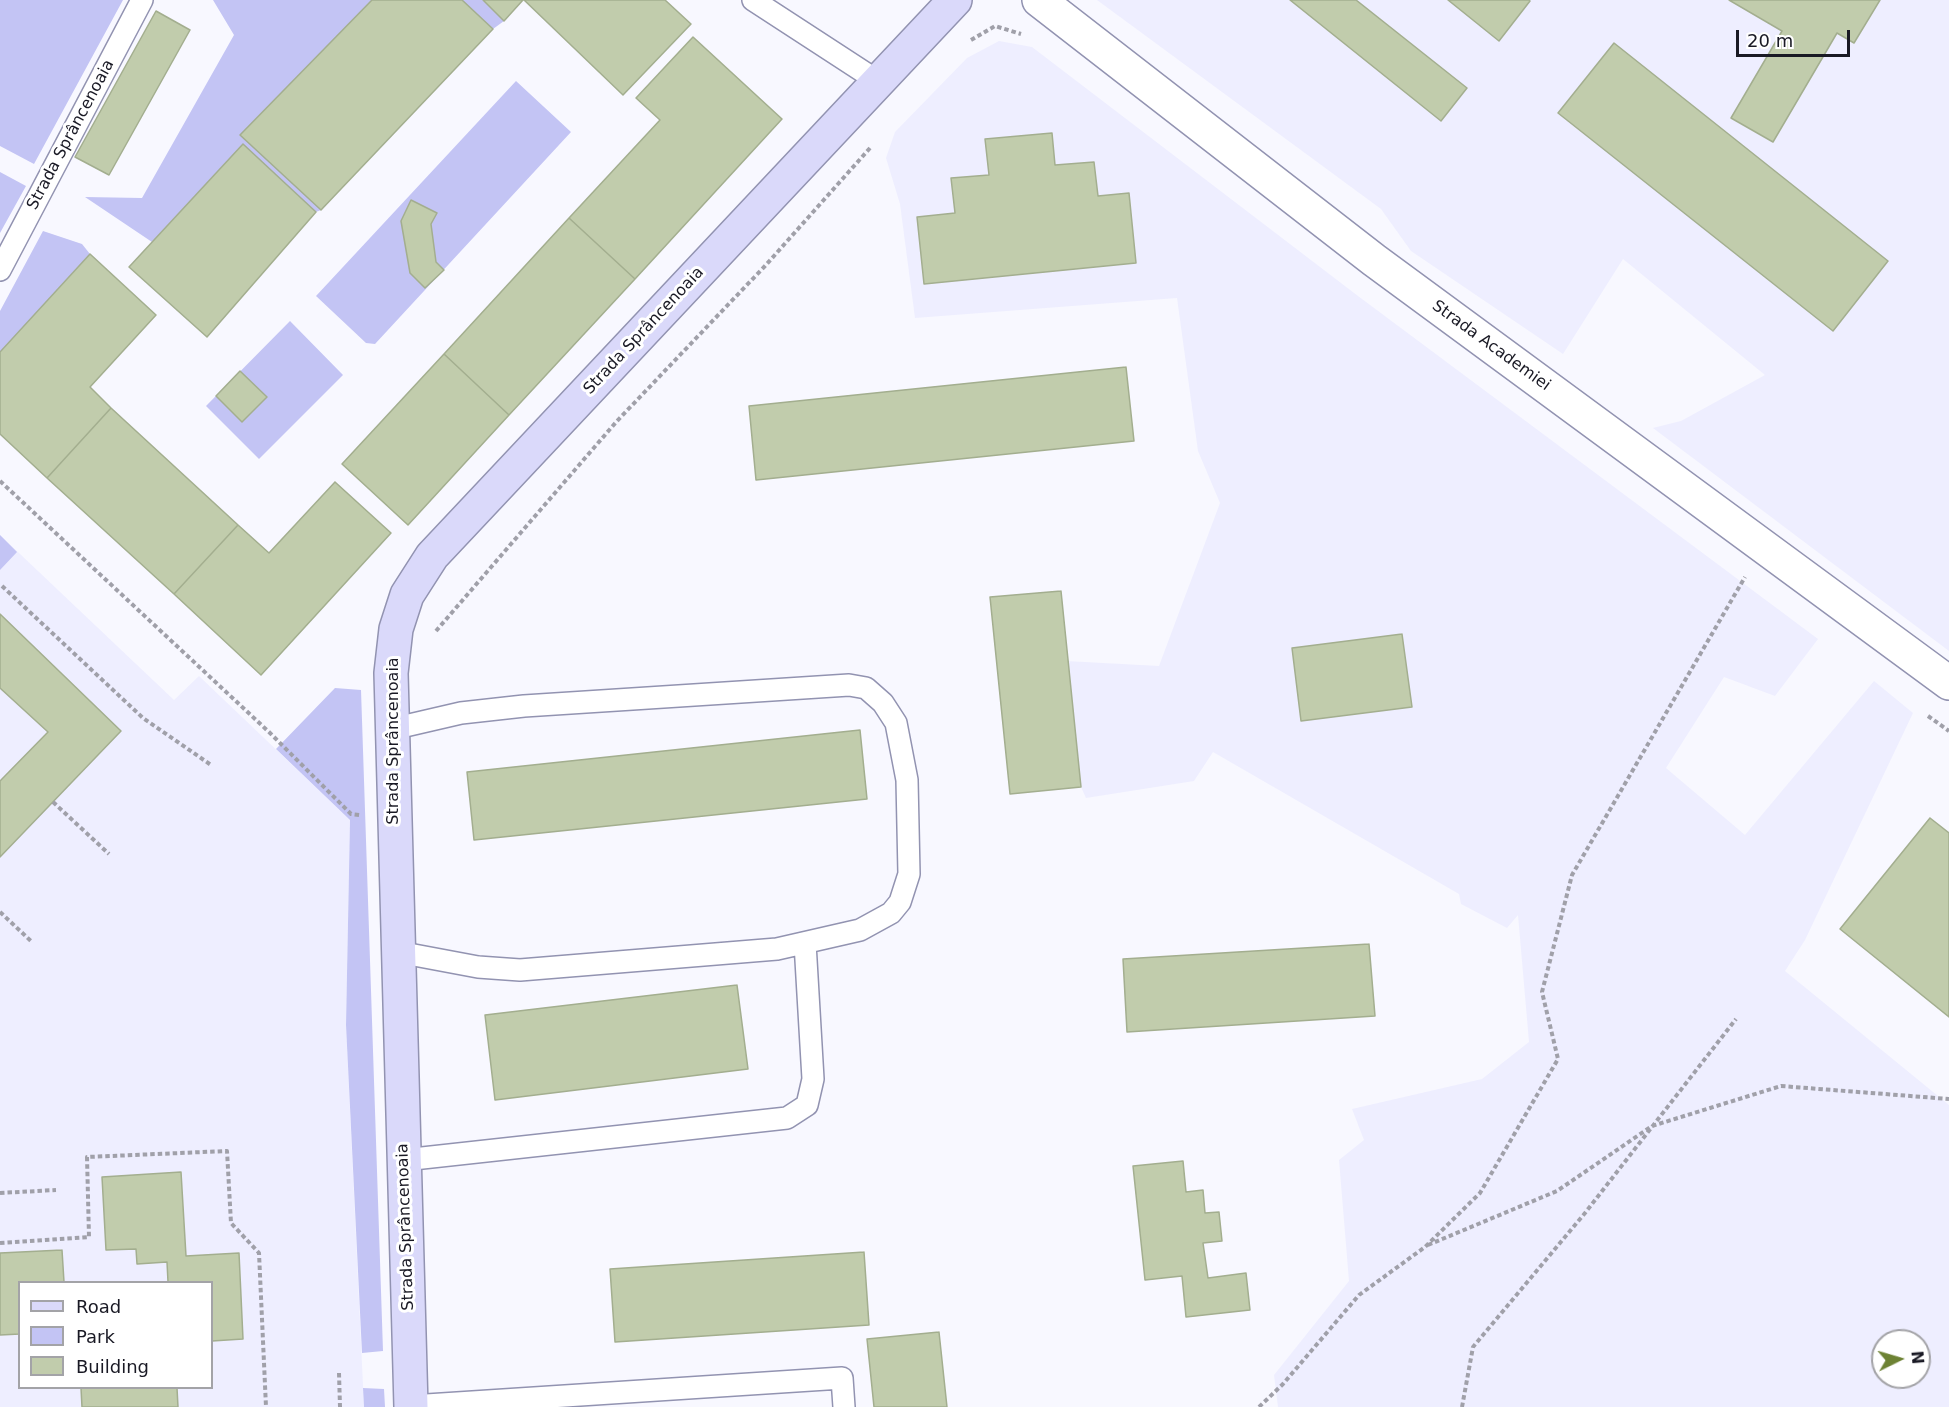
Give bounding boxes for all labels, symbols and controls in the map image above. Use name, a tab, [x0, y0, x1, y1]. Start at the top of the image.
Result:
scale bar	[1739, 18, 1853, 56]
text: 20 m	[1747, 30, 1793, 51]
street label: Strada Sprâncenoaia	[23, 57, 119, 213]
street label: Strada Sprâncenoaia	[580, 263, 708, 399]
street label: Strada Academiei	[1428, 297, 1554, 395]
street label: Strada Sprâncenoaia	[384, 657, 404, 825]
street label: Strada Sprâncenoaia	[393, 1143, 419, 1311]
legend	[18, 1281, 213, 1389]
text: Road	[76, 1296, 121, 1317]
text: Park	[76, 1326, 115, 1347]
north arrow	[1871, 1329, 1931, 1389]
text: N	[1907, 1350, 1927, 1365]
text: Building	[76, 1356, 149, 1377]

